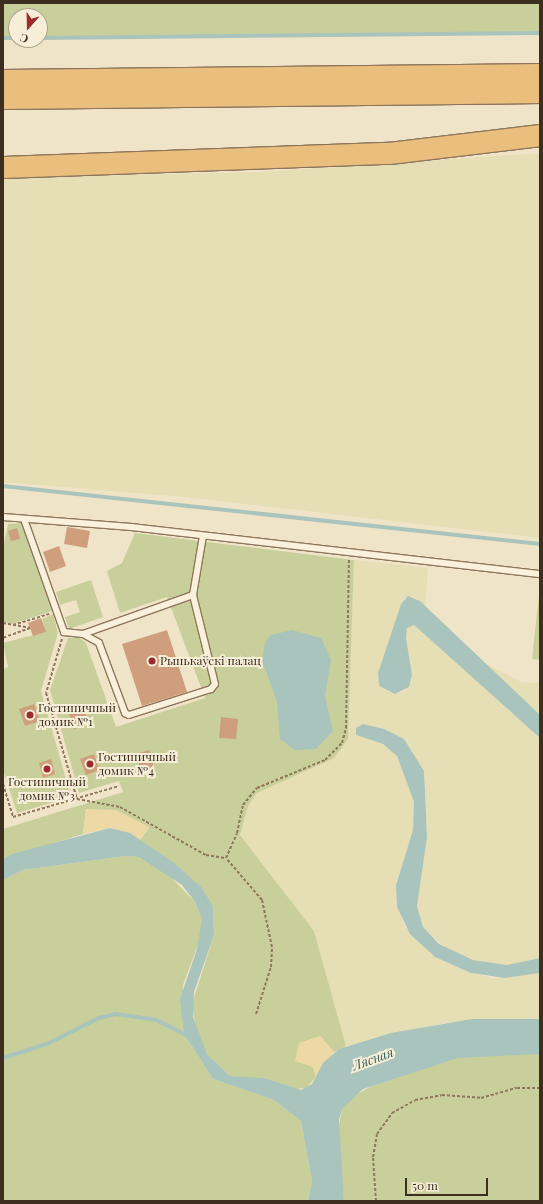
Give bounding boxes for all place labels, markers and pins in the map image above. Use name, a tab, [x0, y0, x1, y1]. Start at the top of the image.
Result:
place label: Рынькаўскi палац	[160, 654, 261, 668]
marker: Рынькаўскi палац	[147, 656, 157, 666]
place label: Гостиничный домик №1	[38, 701, 116, 729]
marker: Гостиничный домик №1	[25, 710, 35, 720]
place label: Гостиничный домик №4	[98, 750, 176, 778]
marker: Гостиничный домик №4	[85, 759, 95, 769]
marker: Гостиничный домик №3	[42, 764, 52, 774]
place label: Гостиничный домик №3	[8, 775, 86, 803]

